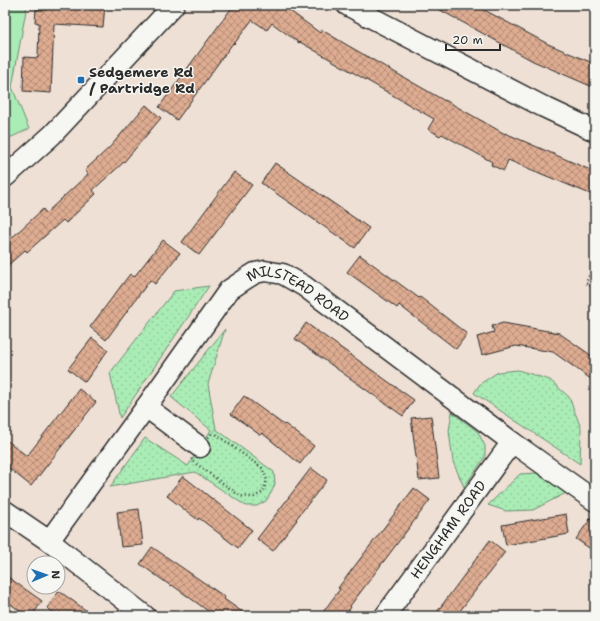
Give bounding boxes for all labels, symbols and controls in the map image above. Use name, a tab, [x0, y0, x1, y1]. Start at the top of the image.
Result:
scale bar	[446, 26, 500, 52]
text: 20 m	[452, 32, 483, 48]
place label: Sedgemere Rd / Partridge Rd	[89, 63, 195, 97]
marker: Sedgemere Rd / Partridge Rd	[76, 75, 86, 85]
street label: MILSTEAD ROAD	[243, 262, 353, 326]
street label: HENGHAM ROAD	[406, 477, 490, 582]
north arrow	[26, 555, 66, 595]
text: N	[48, 570, 63, 580]

